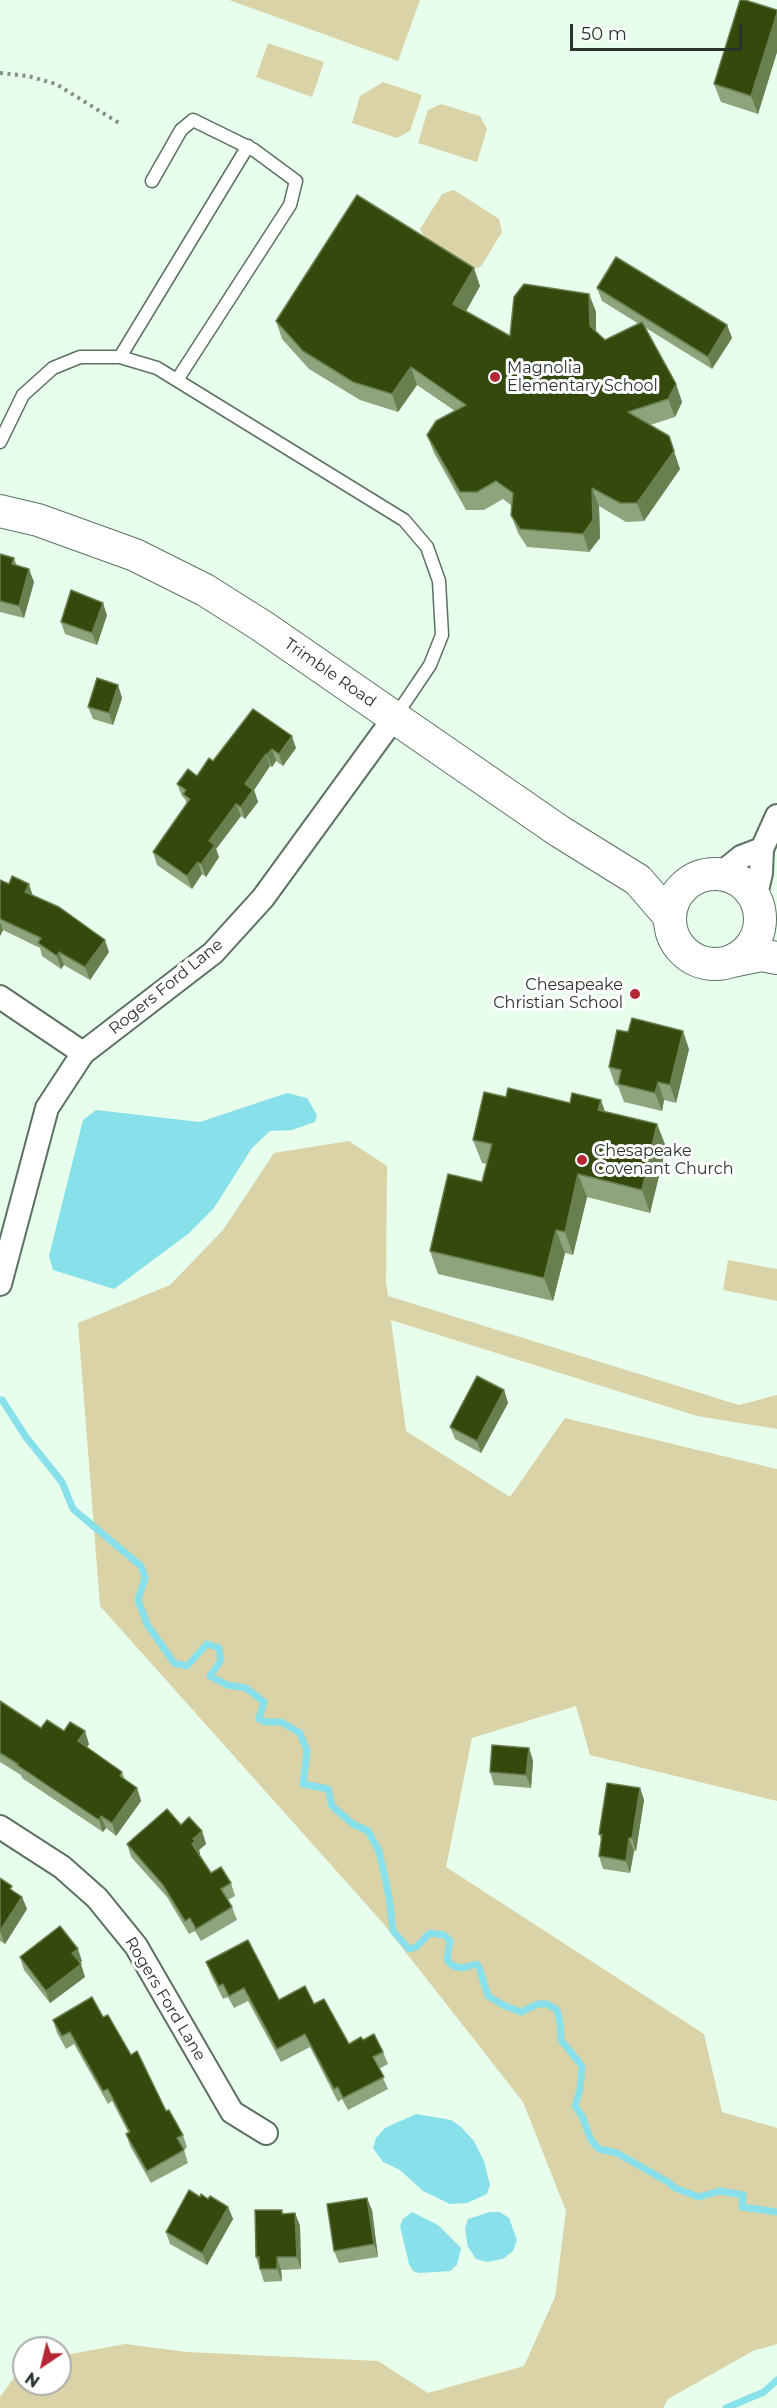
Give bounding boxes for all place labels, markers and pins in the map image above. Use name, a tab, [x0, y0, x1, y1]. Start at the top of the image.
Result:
place label: Magnolia Elementary School	[507, 358, 658, 396]
marker: Magnolia Elementary School	[488, 370, 502, 384]
place label: Chesapeake Christian School	[493, 975, 623, 1013]
marker: Chesapeake Christian School	[628, 987, 642, 1001]
place label: Chesapeake Covenant Church	[594, 1141, 733, 1179]
marker: Chesapeake Covenant Church	[575, 1153, 589, 1167]

